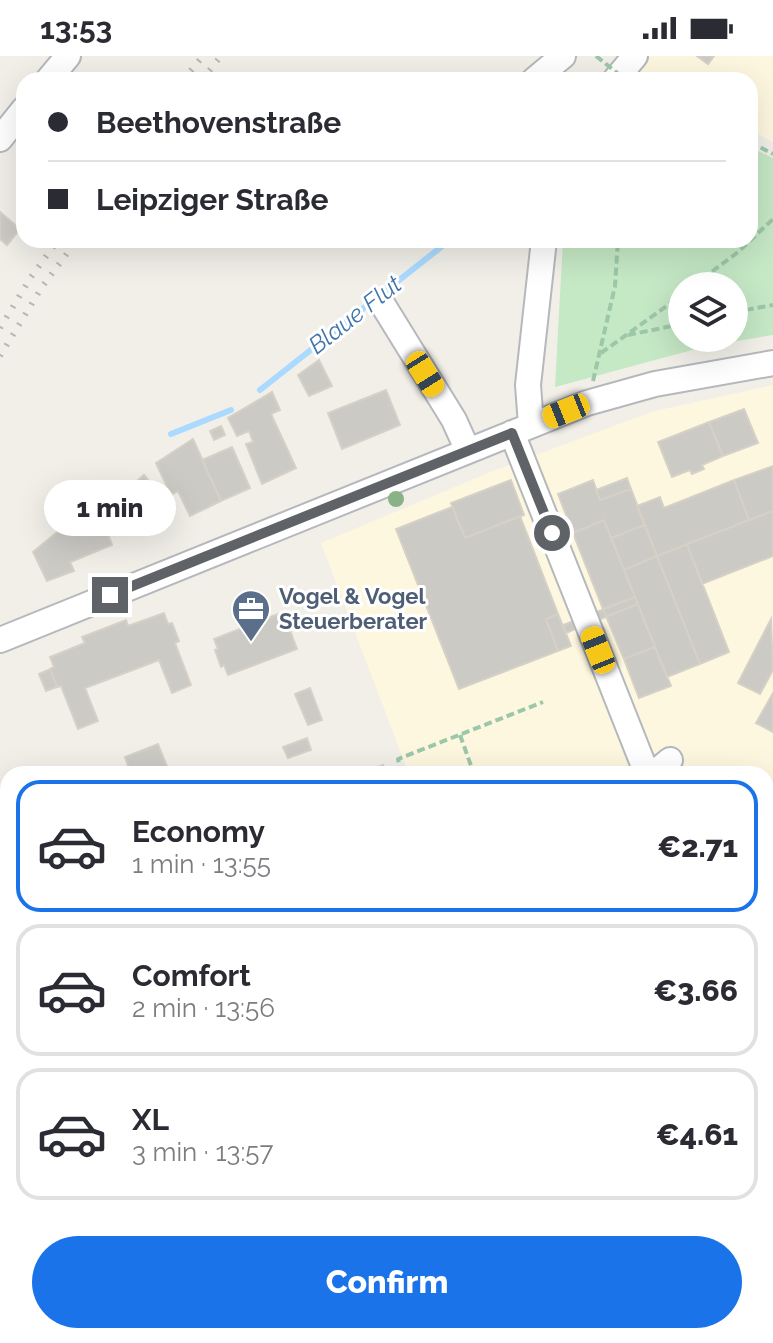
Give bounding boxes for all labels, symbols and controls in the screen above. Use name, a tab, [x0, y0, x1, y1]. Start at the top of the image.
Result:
text: 13:53	[40, 11, 112, 46]
text: Beethovenstraße	[96, 105, 341, 140]
text: Leipziger Straße	[96, 182, 328, 217]
water label: Blaue Flut	[302, 269, 407, 360]
map controls	[668, 272, 748, 352]
button: layers	[668, 272, 748, 352]
car	[402, 347, 448, 401]
car	[539, 391, 593, 431]
callout: 1 min	[44, 479, 176, 535]
text: 1 min	[77, 493, 143, 523]
route start	[534, 515, 570, 551]
route end	[92, 577, 128, 613]
place label: Vogel & Vogel Steuerberater	[279, 583, 428, 634]
office icon: Vogel & Vogel Steuerberater	[230, 588, 272, 643]
car	[578, 623, 618, 677]
icon: car	[36, 810, 108, 882]
text: Economy	[132, 814, 265, 849]
text: €2.71	[657, 829, 738, 864]
text: 1 min · 13:55	[132, 849, 271, 879]
icon: car	[36, 954, 108, 1026]
text: Comfort	[132, 958, 251, 993]
text: €3.66	[653, 973, 738, 1008]
text: 2 min · 13:56	[132, 993, 275, 1023]
icon: car	[36, 1098, 108, 1170]
text: XL	[132, 1102, 169, 1137]
text: €4.61	[656, 1117, 738, 1152]
text: 3 min · 13:57	[132, 1137, 273, 1167]
button: Confirm	[32, 1236, 742, 1328]

